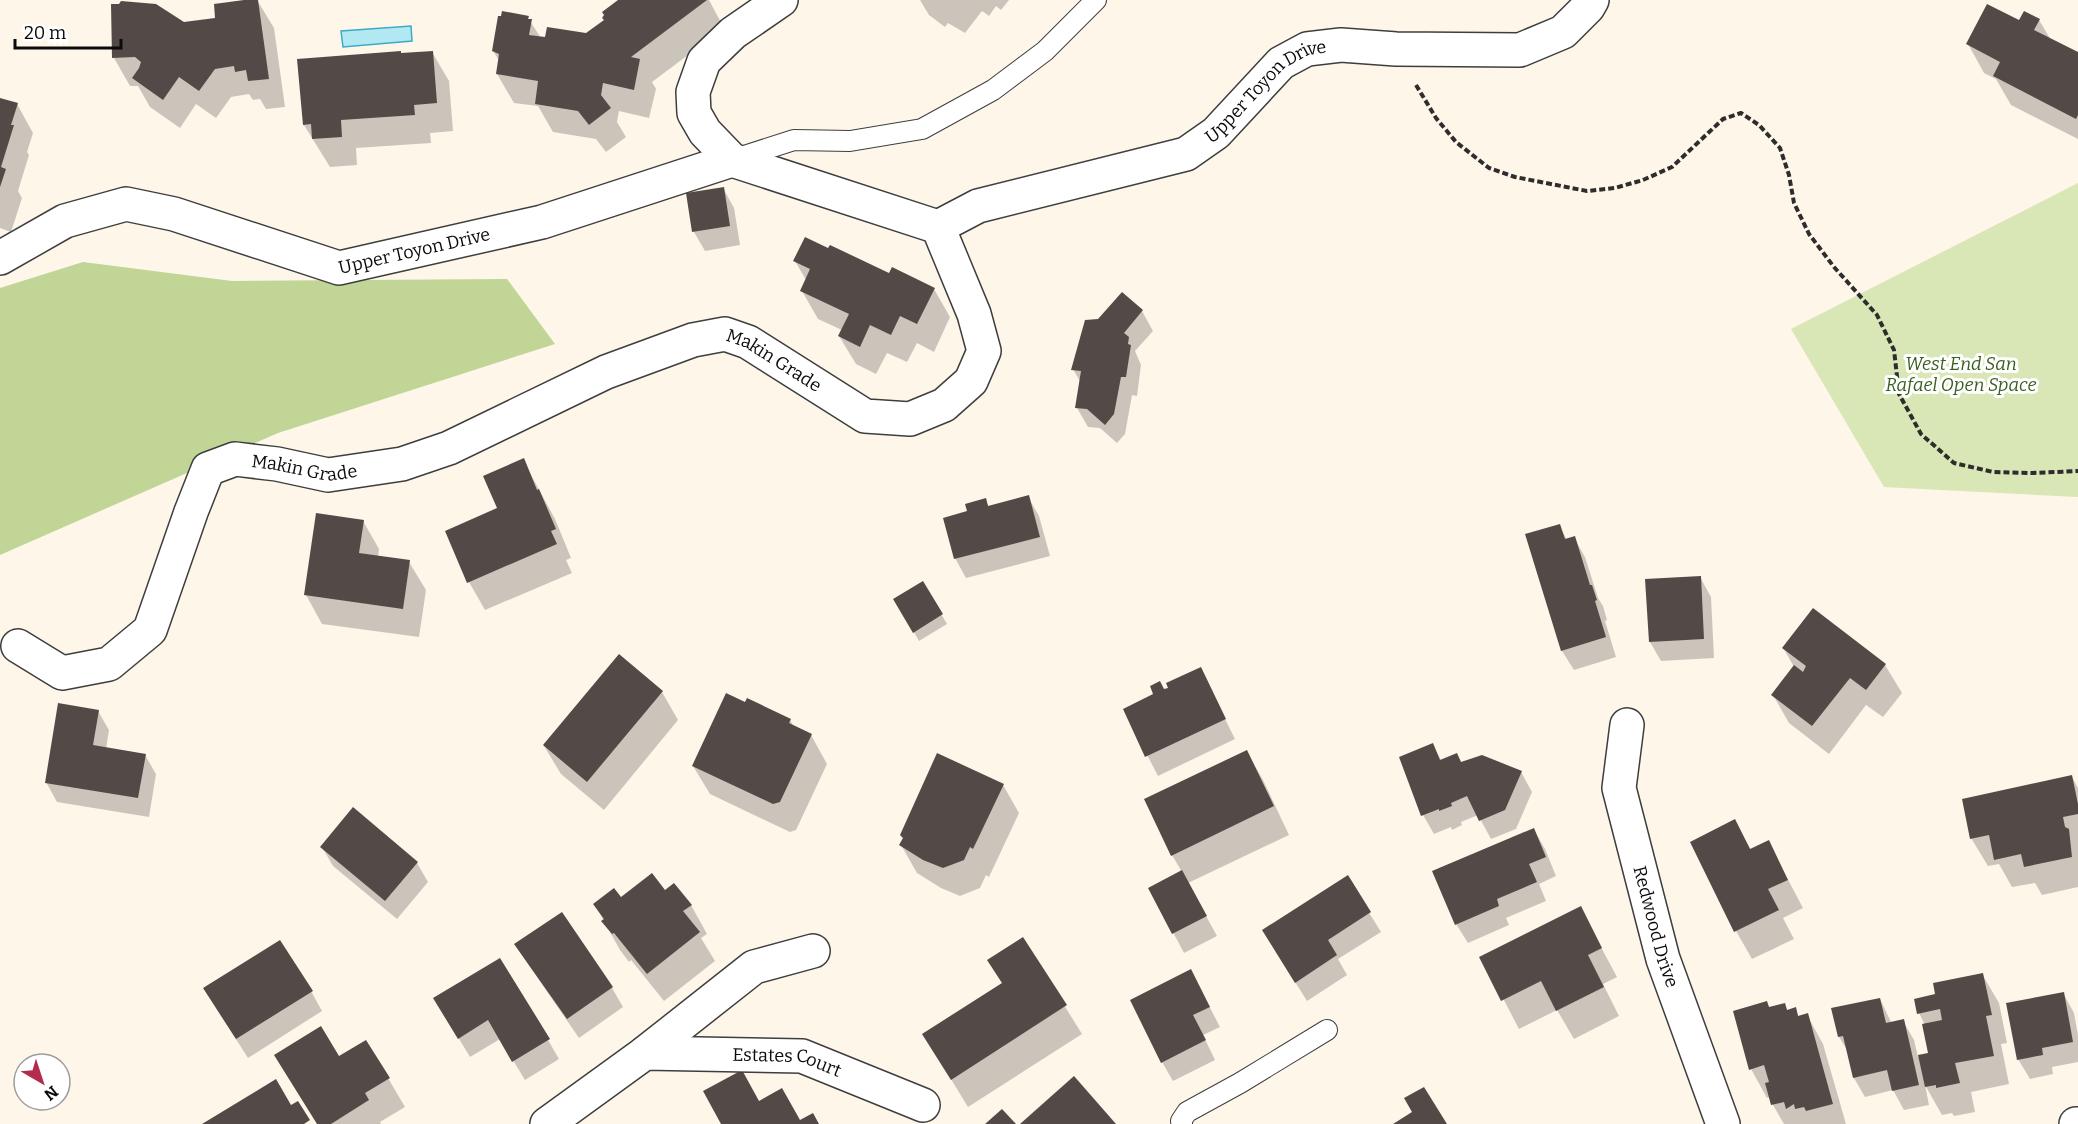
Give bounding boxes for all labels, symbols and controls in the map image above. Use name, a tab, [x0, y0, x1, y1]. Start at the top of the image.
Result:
scale bar	[15, 12, 122, 50]
text: 20 m	[24, 22, 66, 44]
street label: Upper Toyon Drive	[1201, 36, 1327, 148]
street label: Upper Toyon Drive	[336, 223, 492, 279]
street label: Makin Grade	[723, 324, 826, 397]
park label: West End San Rafael Open Space	[1885, 353, 2037, 396]
street label: Makin Grade	[250, 450, 359, 486]
street label: Redwood Drive	[1629, 864, 1683, 990]
street label: Estates Court	[732, 1044, 845, 1082]
north arrow	[12, 1052, 72, 1112]
text: N	[40, 1082, 62, 1105]

